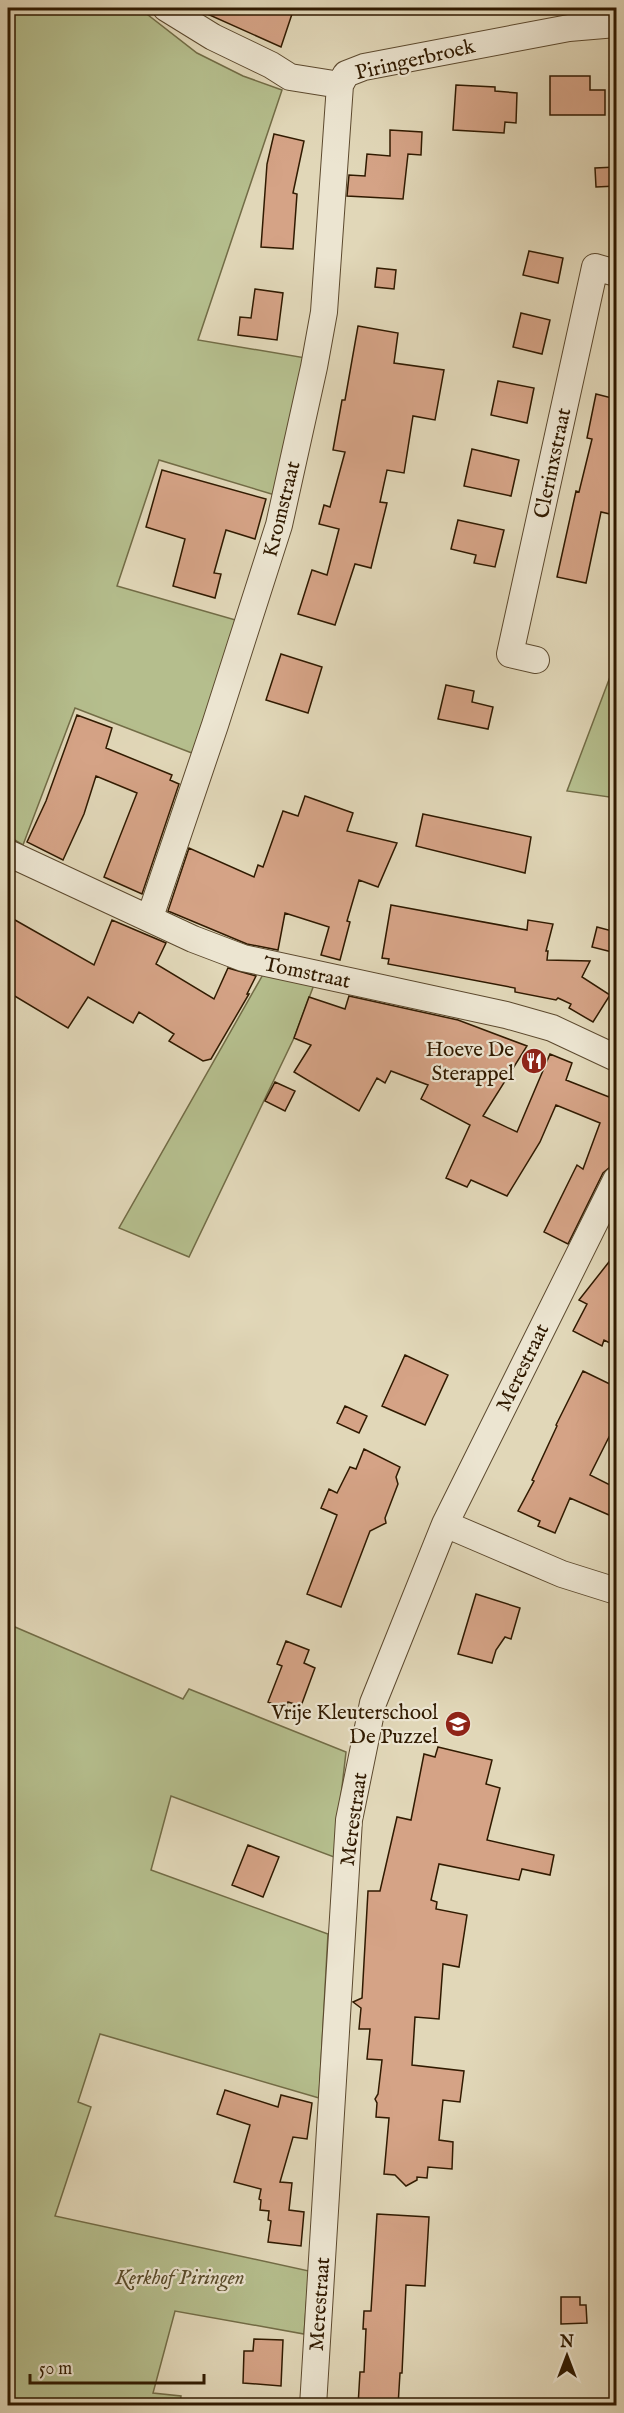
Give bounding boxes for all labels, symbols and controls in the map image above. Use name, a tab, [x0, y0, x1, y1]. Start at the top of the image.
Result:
street label: Piringerbroek	[353, 33, 479, 87]
street label: Clerinxstraat	[529, 405, 578, 521]
street label: Kromstraat	[257, 458, 307, 560]
street label: Tomstraat	[261, 951, 353, 996]
place label: Hoeve De Sterappel	[425, 1037, 514, 1088]
restaurant icon: Hoeve De Sterappel	[519, 1046, 549, 1076]
street label: Merestraat	[491, 1319, 556, 1416]
place label: Vrije Kleuterschool De Puzzel	[270, 1700, 438, 1751]
school or university icon: Vrije Kleuterschool De Puzzel	[443, 1709, 473, 1739]
street label: Merestraat	[335, 1771, 374, 1868]
street label: Merestraat	[304, 2256, 337, 2352]
park label: Kerkhof Piringen	[114, 2265, 245, 2292]
north arrow	[537, 2326, 597, 2386]
text: N	[559, 2333, 574, 2353]
scale bar	[30, 2347, 204, 2385]
text: 50 m	[39, 2358, 72, 2381]

